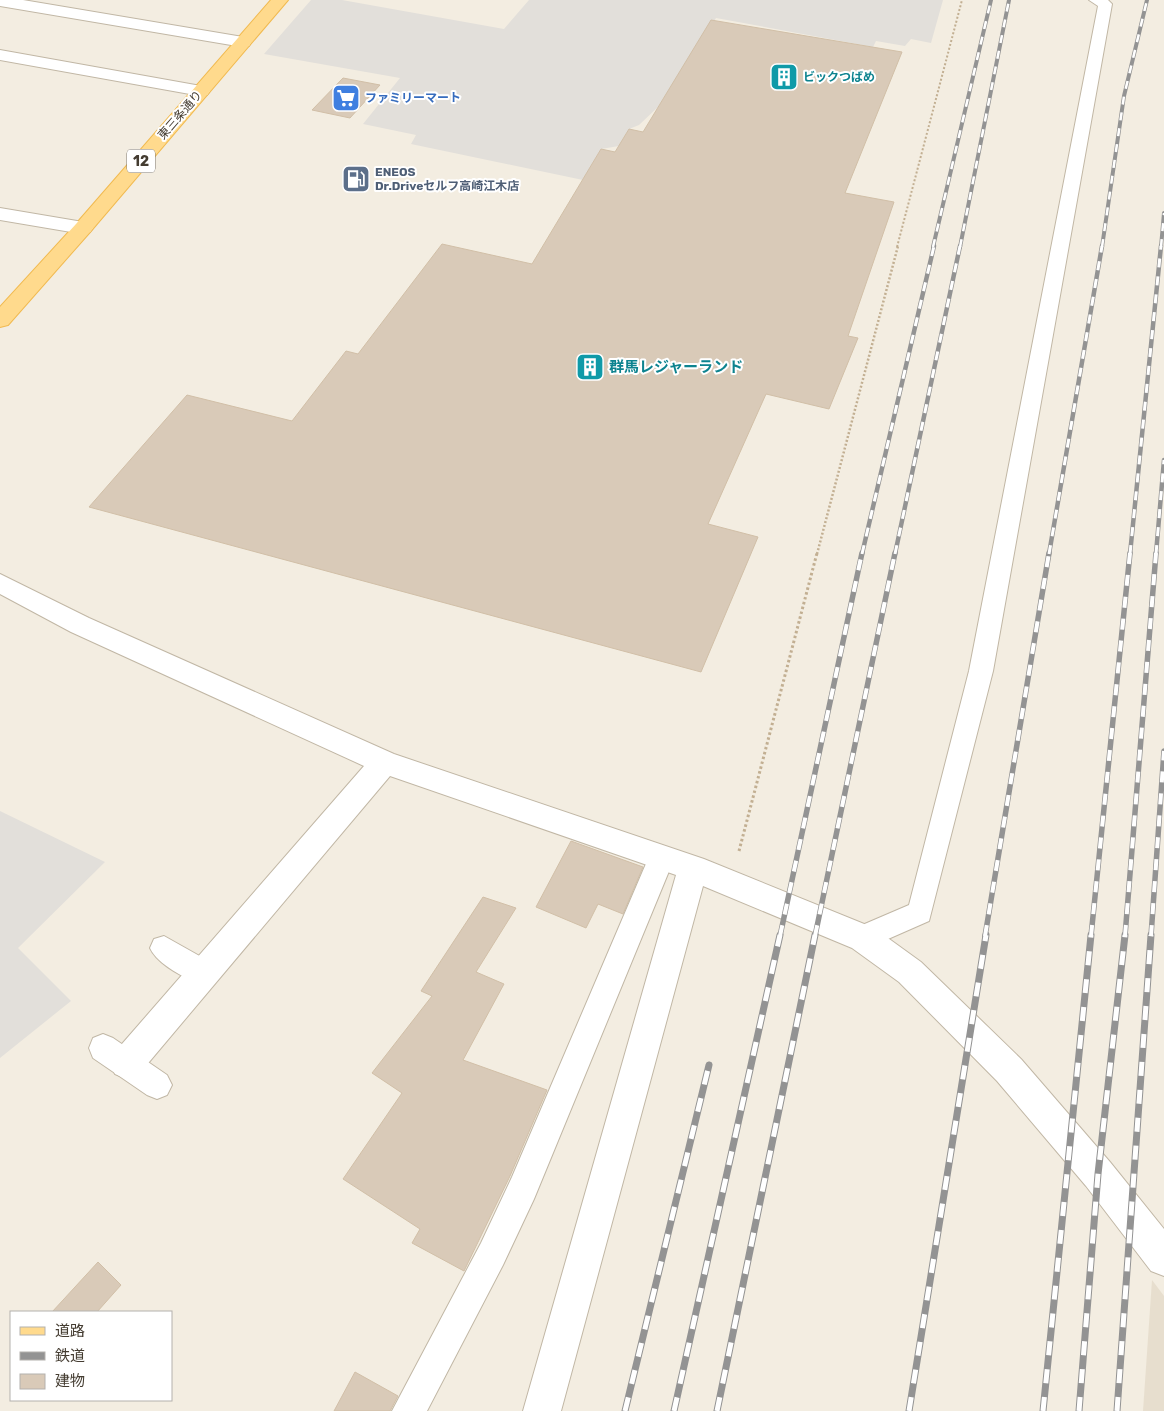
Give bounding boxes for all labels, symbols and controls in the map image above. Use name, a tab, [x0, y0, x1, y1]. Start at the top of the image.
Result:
building icon: ビックつばめ	[769, 62, 799, 92]
place label: ビックつばめ	[803, 70, 875, 84]
supermarket icon: ファミリーマート	[331, 83, 361, 113]
street label: 東三条通り	[155, 88, 205, 142]
place label: ファミリーマート	[365, 91, 461, 105]
road number: 12	[127, 150, 155, 172]
fuel station icon: ENEOS Dr.Driveセルフ高崎江木店	[341, 164, 371, 194]
place label: ENEOS Dr.Driveセルフ高崎江木店	[375, 165, 519, 193]
building icon: 群馬レジャーランド	[575, 352, 605, 382]
place label: 群馬レジャーランド	[609, 358, 743, 376]
legend	[10, 1311, 172, 1401]
text: 道路	[55, 1322, 85, 1340]
text: 鉄道	[55, 1347, 85, 1365]
text: 建物	[55, 1372, 85, 1390]

